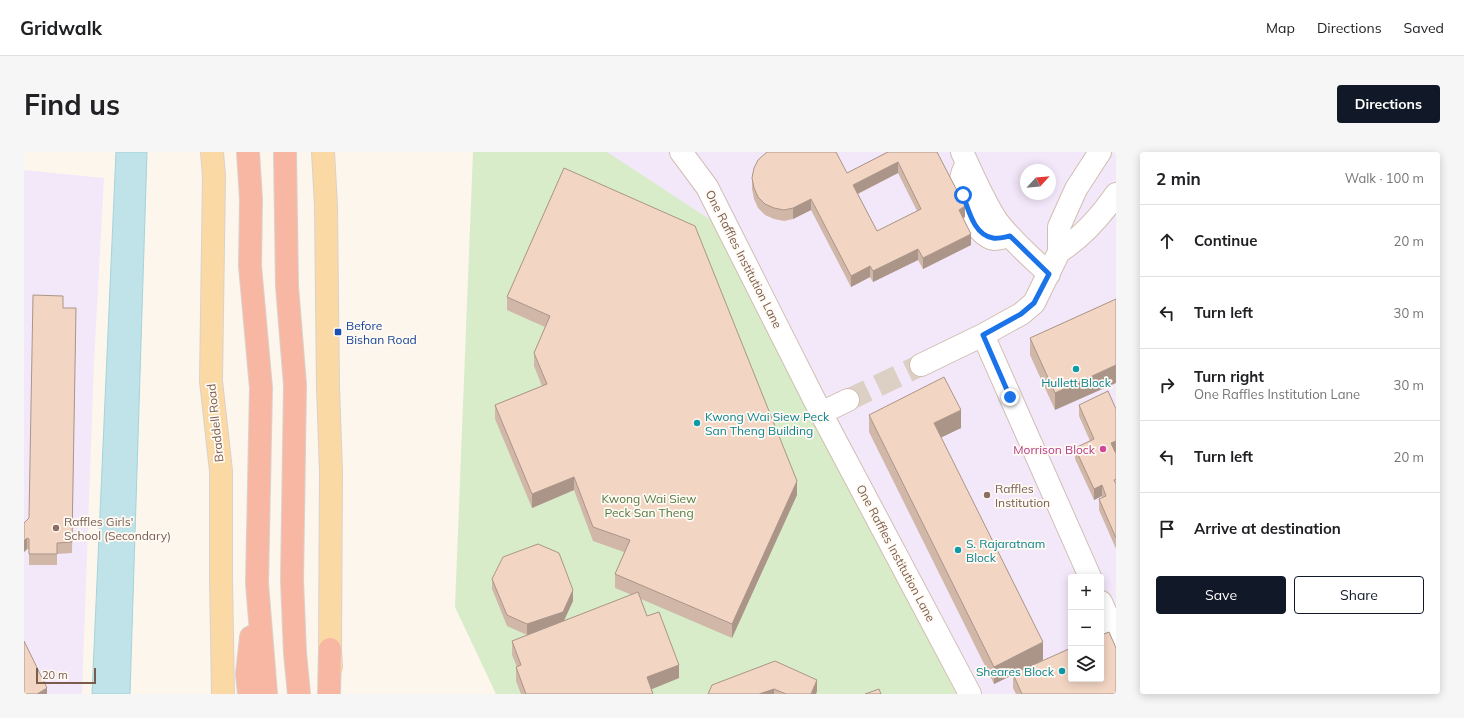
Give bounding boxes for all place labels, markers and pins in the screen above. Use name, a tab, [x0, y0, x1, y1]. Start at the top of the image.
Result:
place label: Before Bishan Road	[346, 318, 417, 347]
marker: Before Bishan Road	[333, 327, 343, 337]
marker: Hullett Block	[1071, 364, 1081, 374]
place label: Hullett Block	[1041, 375, 1112, 390]
place label: Kwong Wai Siew Peck San Theng Building	[705, 409, 830, 438]
marker: Kwong Wai Siew Peck San Theng Building	[692, 418, 702, 428]
place label: Morrison Block	[1013, 442, 1096, 457]
marker: Morrison Block	[1098, 444, 1108, 454]
place label: Raffles Institution	[995, 481, 1050, 510]
marker: Raffles Institution	[982, 490, 992, 500]
place label: Raffles Girls' School (Secondary)	[64, 514, 171, 543]
marker: Raffles Girls' School (Secondary)	[51, 523, 61, 533]
place label: S. Rajaratnam Block	[966, 536, 1045, 565]
marker: S. Rajaratnam Block	[953, 545, 963, 555]
place label: Sheares Block	[976, 664, 1055, 679]
marker: Sheares Block	[1057, 666, 1067, 676]

